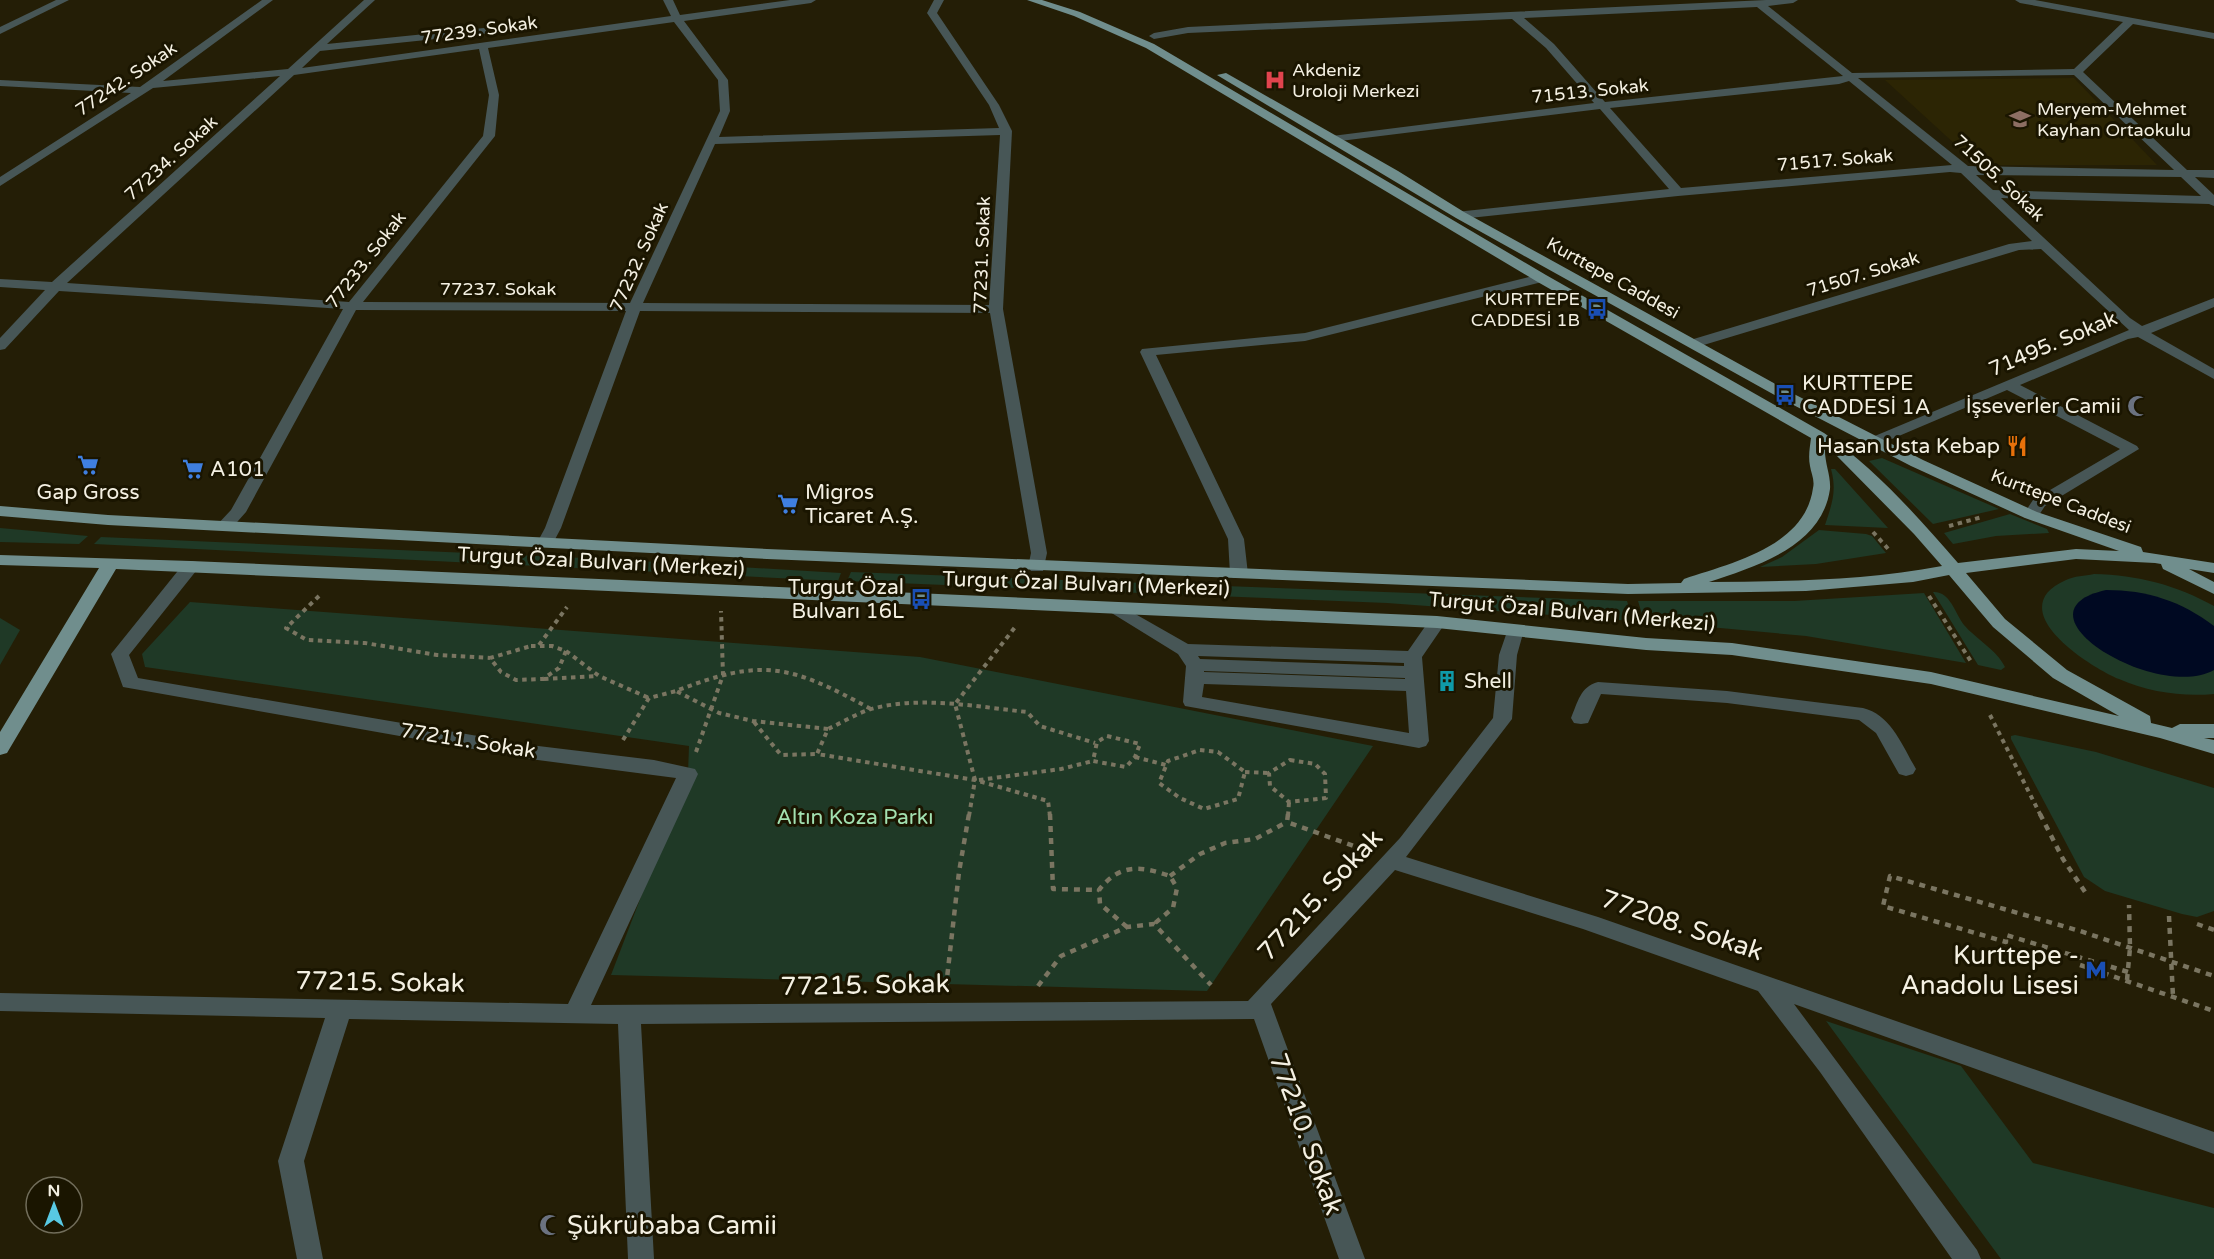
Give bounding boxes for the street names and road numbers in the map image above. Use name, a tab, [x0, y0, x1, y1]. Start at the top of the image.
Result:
street label: 77239. Sokak	[419, 11, 539, 49]
street label: 77242. Sokak	[71, 37, 181, 121]
street label: 71513. Sokak	[1530, 74, 1650, 108]
street label: 77234. Sokak	[120, 110, 222, 205]
street label: 71505. Sokak	[1949, 130, 2050, 226]
street label: 71517. Sokak	[1776, 144, 1894, 176]
street label: 77231. Sokak	[969, 196, 995, 314]
street label: 77232. Sokak	[605, 199, 673, 315]
street label: 77233. Sokak	[321, 207, 411, 313]
street label: Kurttepe Caddesi	[1543, 232, 1683, 324]
street label: 71507. Sokak	[1804, 246, 1922, 302]
street label: 77237. Sokak	[440, 278, 556, 300]
street label: 71495. Sokak	[1985, 306, 2121, 382]
street label: Kurttepe Caddesi	[1988, 464, 2134, 538]
street label: Turgut Özal Bulvarı (Merkezi)	[457, 542, 745, 582]
street label: Turgut Özal Bulvarı (Merkezi)	[942, 566, 1230, 602]
street label: Turgut Özal Bulvarı (Merkezi)	[1428, 587, 1716, 637]
street label: 77211. Sokak	[398, 718, 538, 764]
street label: 77215. Sokak	[1251, 822, 1389, 968]
street label: 77208. Sokak	[1597, 883, 1767, 967]
street label: 77215. Sokak	[295, 965, 465, 999]
street label: 77215. Sokak	[780, 968, 950, 1002]
street label: 77210. Sokak	[1262, 1049, 1350, 1219]

